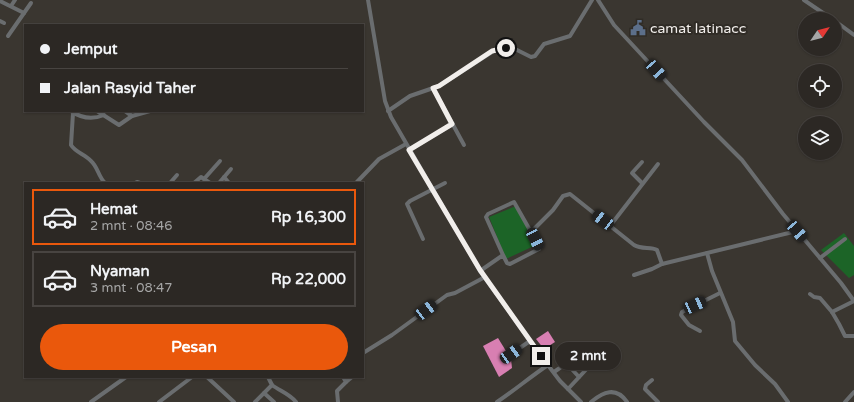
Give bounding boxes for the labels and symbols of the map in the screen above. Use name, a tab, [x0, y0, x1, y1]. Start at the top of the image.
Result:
north arrow	[798, 12, 842, 56]
public building icon: camat latinacc	[629, 19, 647, 37]
place label: camat latinacc	[650, 20, 746, 37]
route start	[497, 39, 515, 57]
car	[644, 57, 668, 83]
car	[590, 208, 616, 232]
car	[785, 218, 809, 244]
car	[524, 226, 546, 252]
car	[682, 295, 708, 315]
car	[413, 298, 439, 322]
car	[498, 342, 524, 366]
callout: 2 mnt	[555, 342, 621, 370]
route end	[532, 347, 550, 365]

